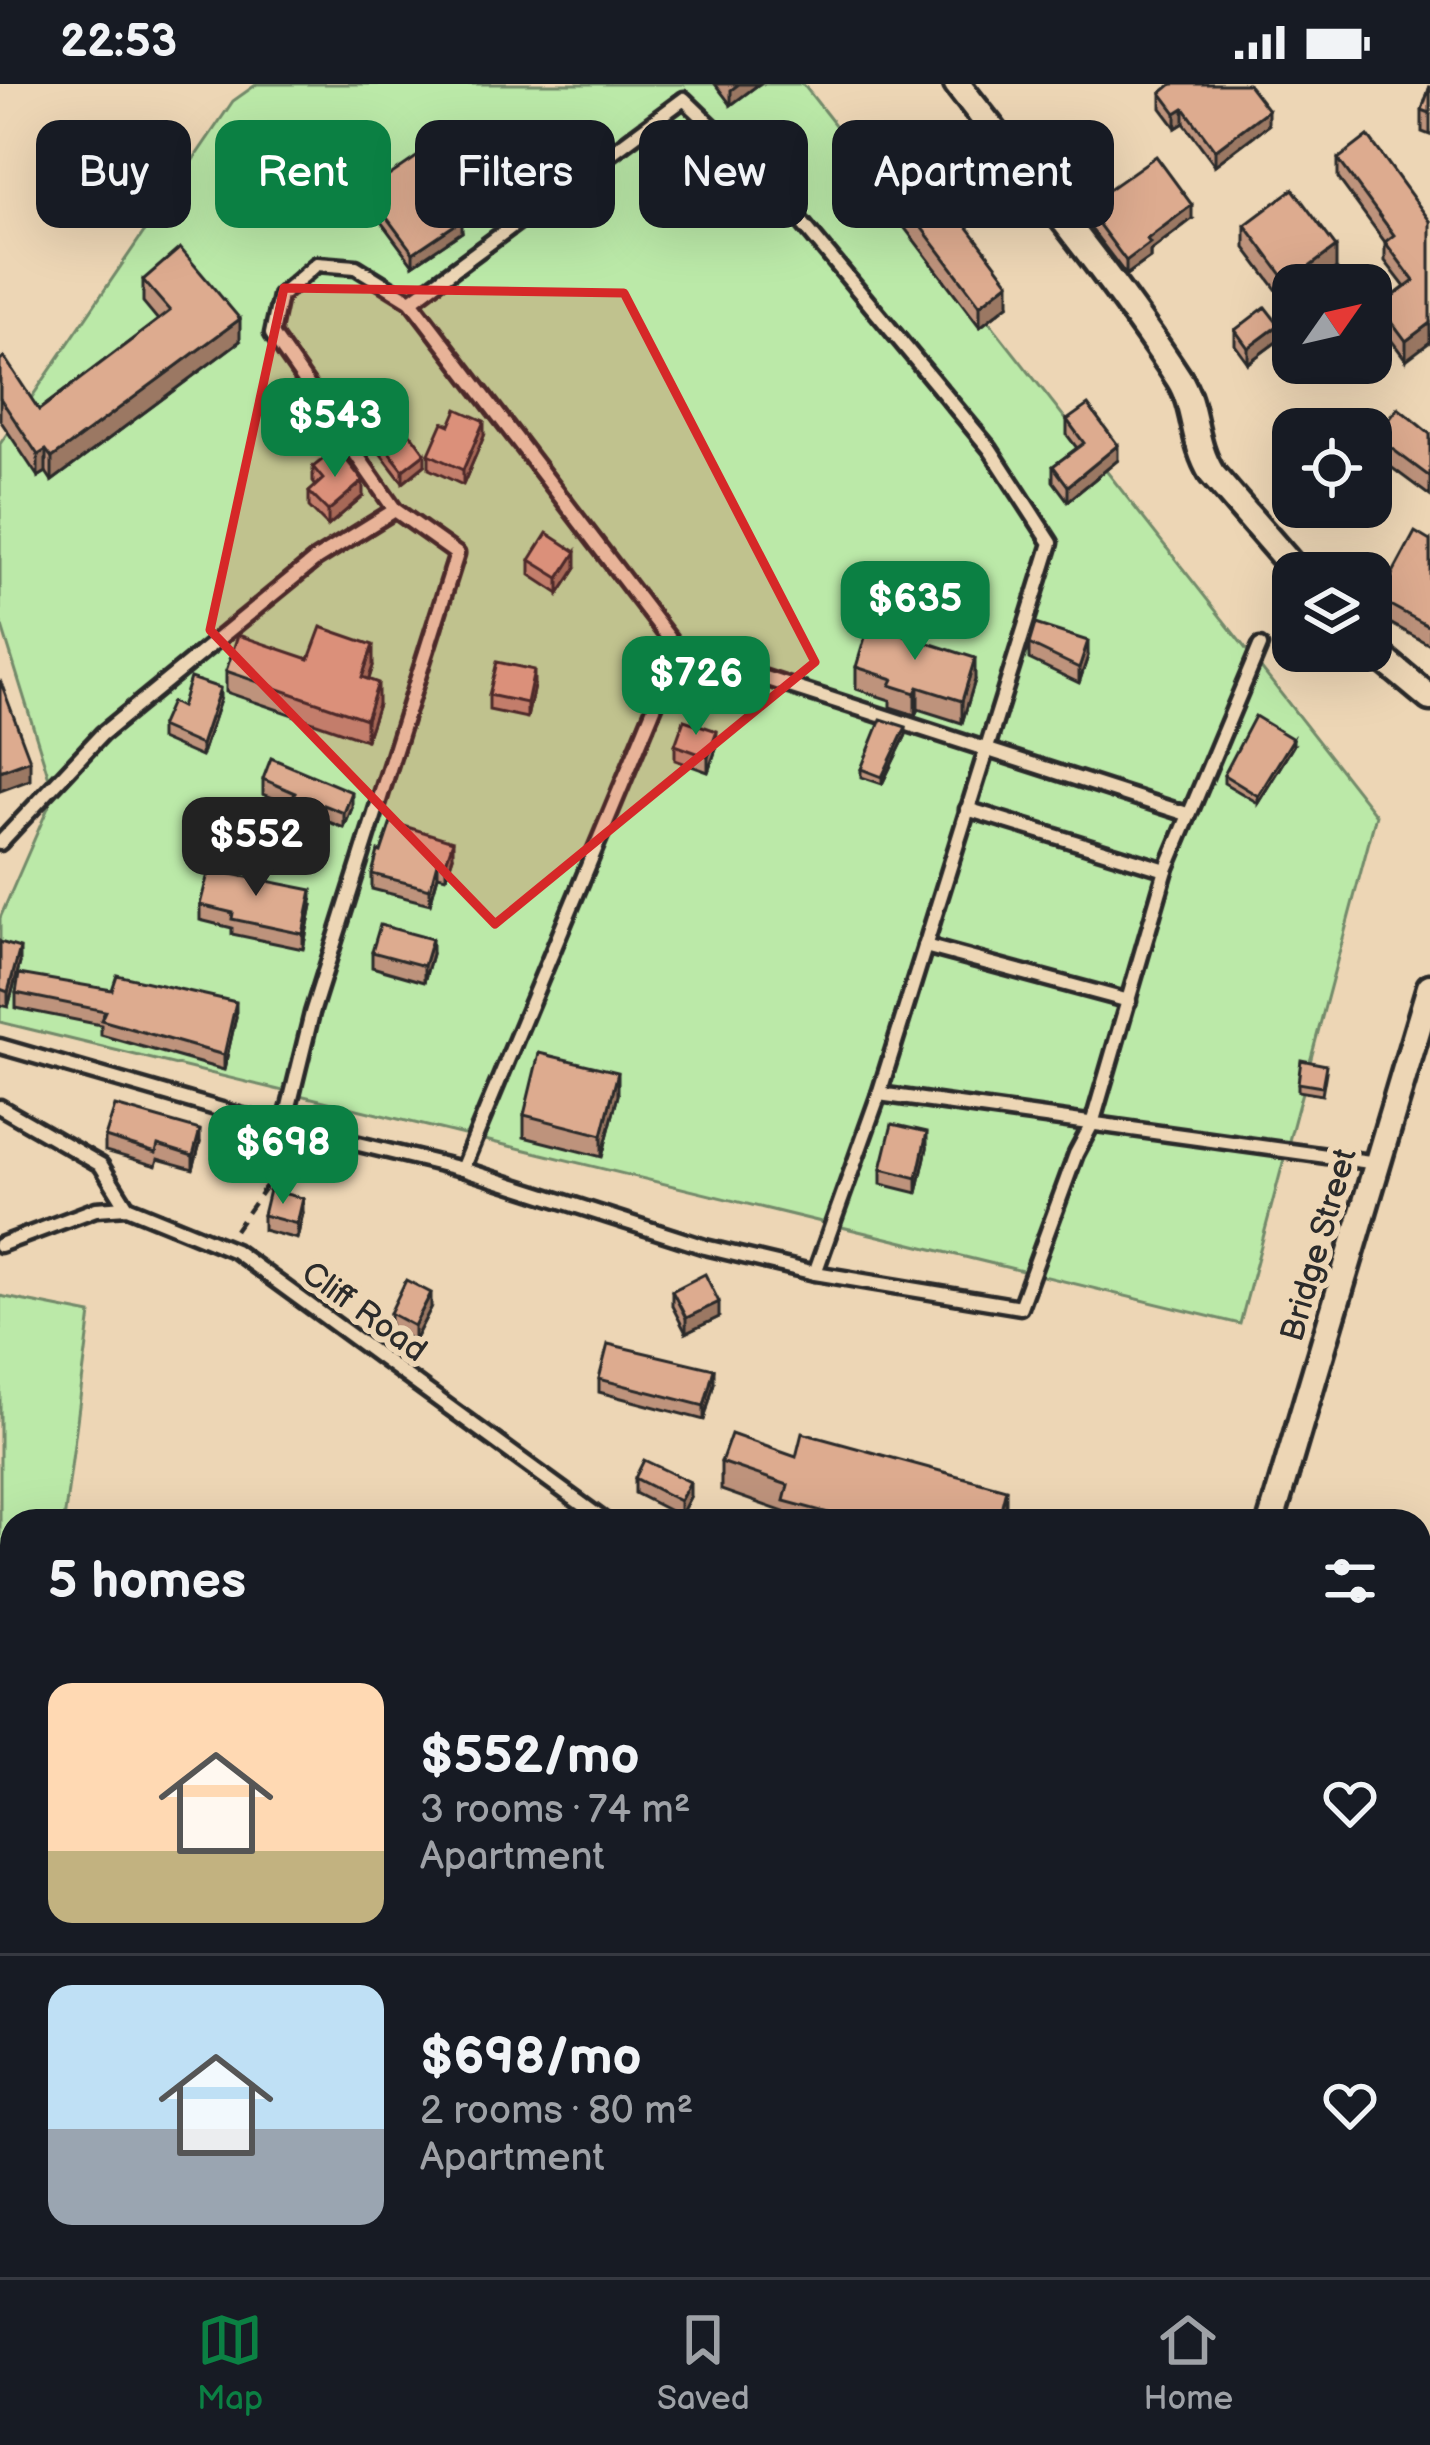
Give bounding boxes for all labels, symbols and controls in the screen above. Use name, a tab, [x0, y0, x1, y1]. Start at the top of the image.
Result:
text: 22:53	[60, 15, 177, 70]
chip: Buy	[36, 120, 191, 228]
chip: Rent	[215, 120, 391, 228]
chip: Filters	[415, 120, 615, 228]
chip: New	[639, 120, 808, 228]
chip: Apartment	[832, 120, 1114, 228]
north arrow	[1272, 264, 1392, 384]
map controls	[1272, 264, 1392, 672]
pin: $543	[264, 378, 406, 480]
text: $543	[288, 393, 382, 440]
button: locate	[1272, 408, 1392, 528]
button: layers	[1272, 552, 1392, 672]
pin: $635	[844, 561, 986, 663]
text: $635	[868, 576, 962, 623]
pin: $726	[625, 636, 767, 738]
text: $726	[649, 651, 743, 698]
pin: $552	[185, 797, 327, 899]
text: $552	[209, 812, 303, 859]
pin: $698	[212, 1105, 354, 1207]
text: $698	[235, 1120, 331, 1167]
street label: Bridge Street	[1272, 1144, 1366, 1346]
street label: Cliff Road	[294, 1253, 434, 1371]
icon: filters	[1317, 1548, 1383, 1614]
text: 5 homes	[48, 1551, 246, 1612]
text: $552/mo	[420, 1726, 639, 1787]
icon: home	[144, 1731, 288, 1875]
icon: heart	[1317, 1770, 1383, 1836]
text: 3 rooms · 74 m²	[420, 1787, 691, 1834]
text: Apartment	[420, 1834, 604, 1881]
text: $698/mo	[420, 2027, 642, 2088]
icon: home	[144, 2033, 288, 2177]
icon: heart	[1317, 2072, 1383, 2138]
text: 2 rooms · 80 m²	[420, 2088, 693, 2135]
text: Apartment	[420, 2135, 604, 2182]
tab: Map	[197, 2307, 263, 2419]
tab: Saved	[657, 2307, 750, 2419]
tab: Home	[1143, 2307, 1233, 2419]

